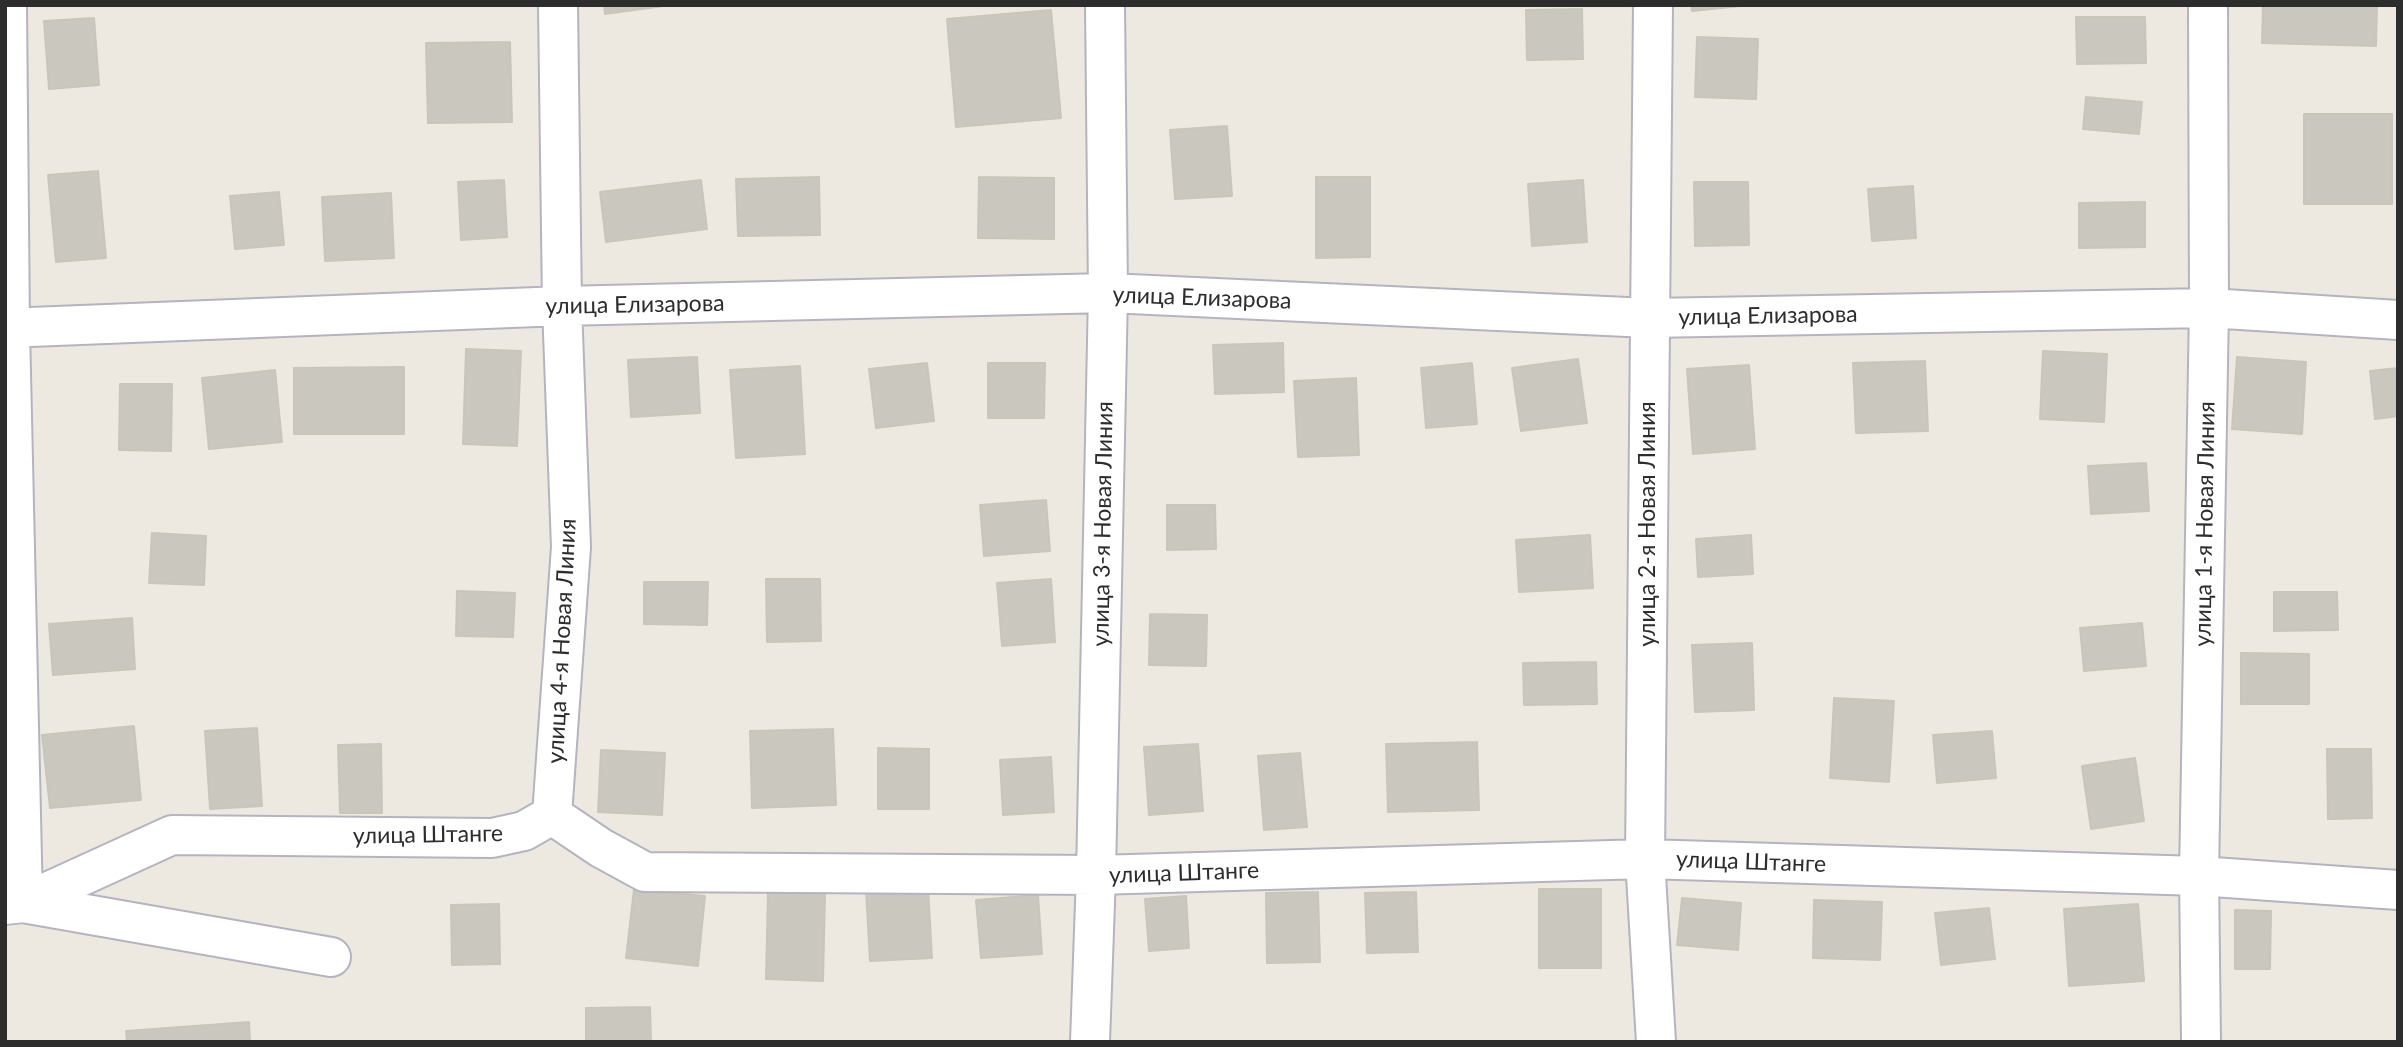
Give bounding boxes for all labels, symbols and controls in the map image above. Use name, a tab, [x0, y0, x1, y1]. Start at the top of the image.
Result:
street label: улица Елизарова	[1112, 281, 1292, 315]
street label: улица Елизарова	[545, 290, 725, 320]
street label: улица Елизарова	[1678, 301, 1858, 331]
street label: улица 3-я Новая Линия	[1087, 401, 1119, 647]
street label: улица 2-я Новая Линия	[1634, 401, 1662, 647]
street label: улица 1-я Новая Линия	[2189, 401, 2221, 647]
street label: улица 4-я Новая Линия	[542, 518, 582, 764]
street label: улица Штанге	[353, 820, 503, 850]
street label: улица Штанге	[1675, 846, 1827, 878]
street label: улица Штанге	[1108, 857, 1260, 889]

